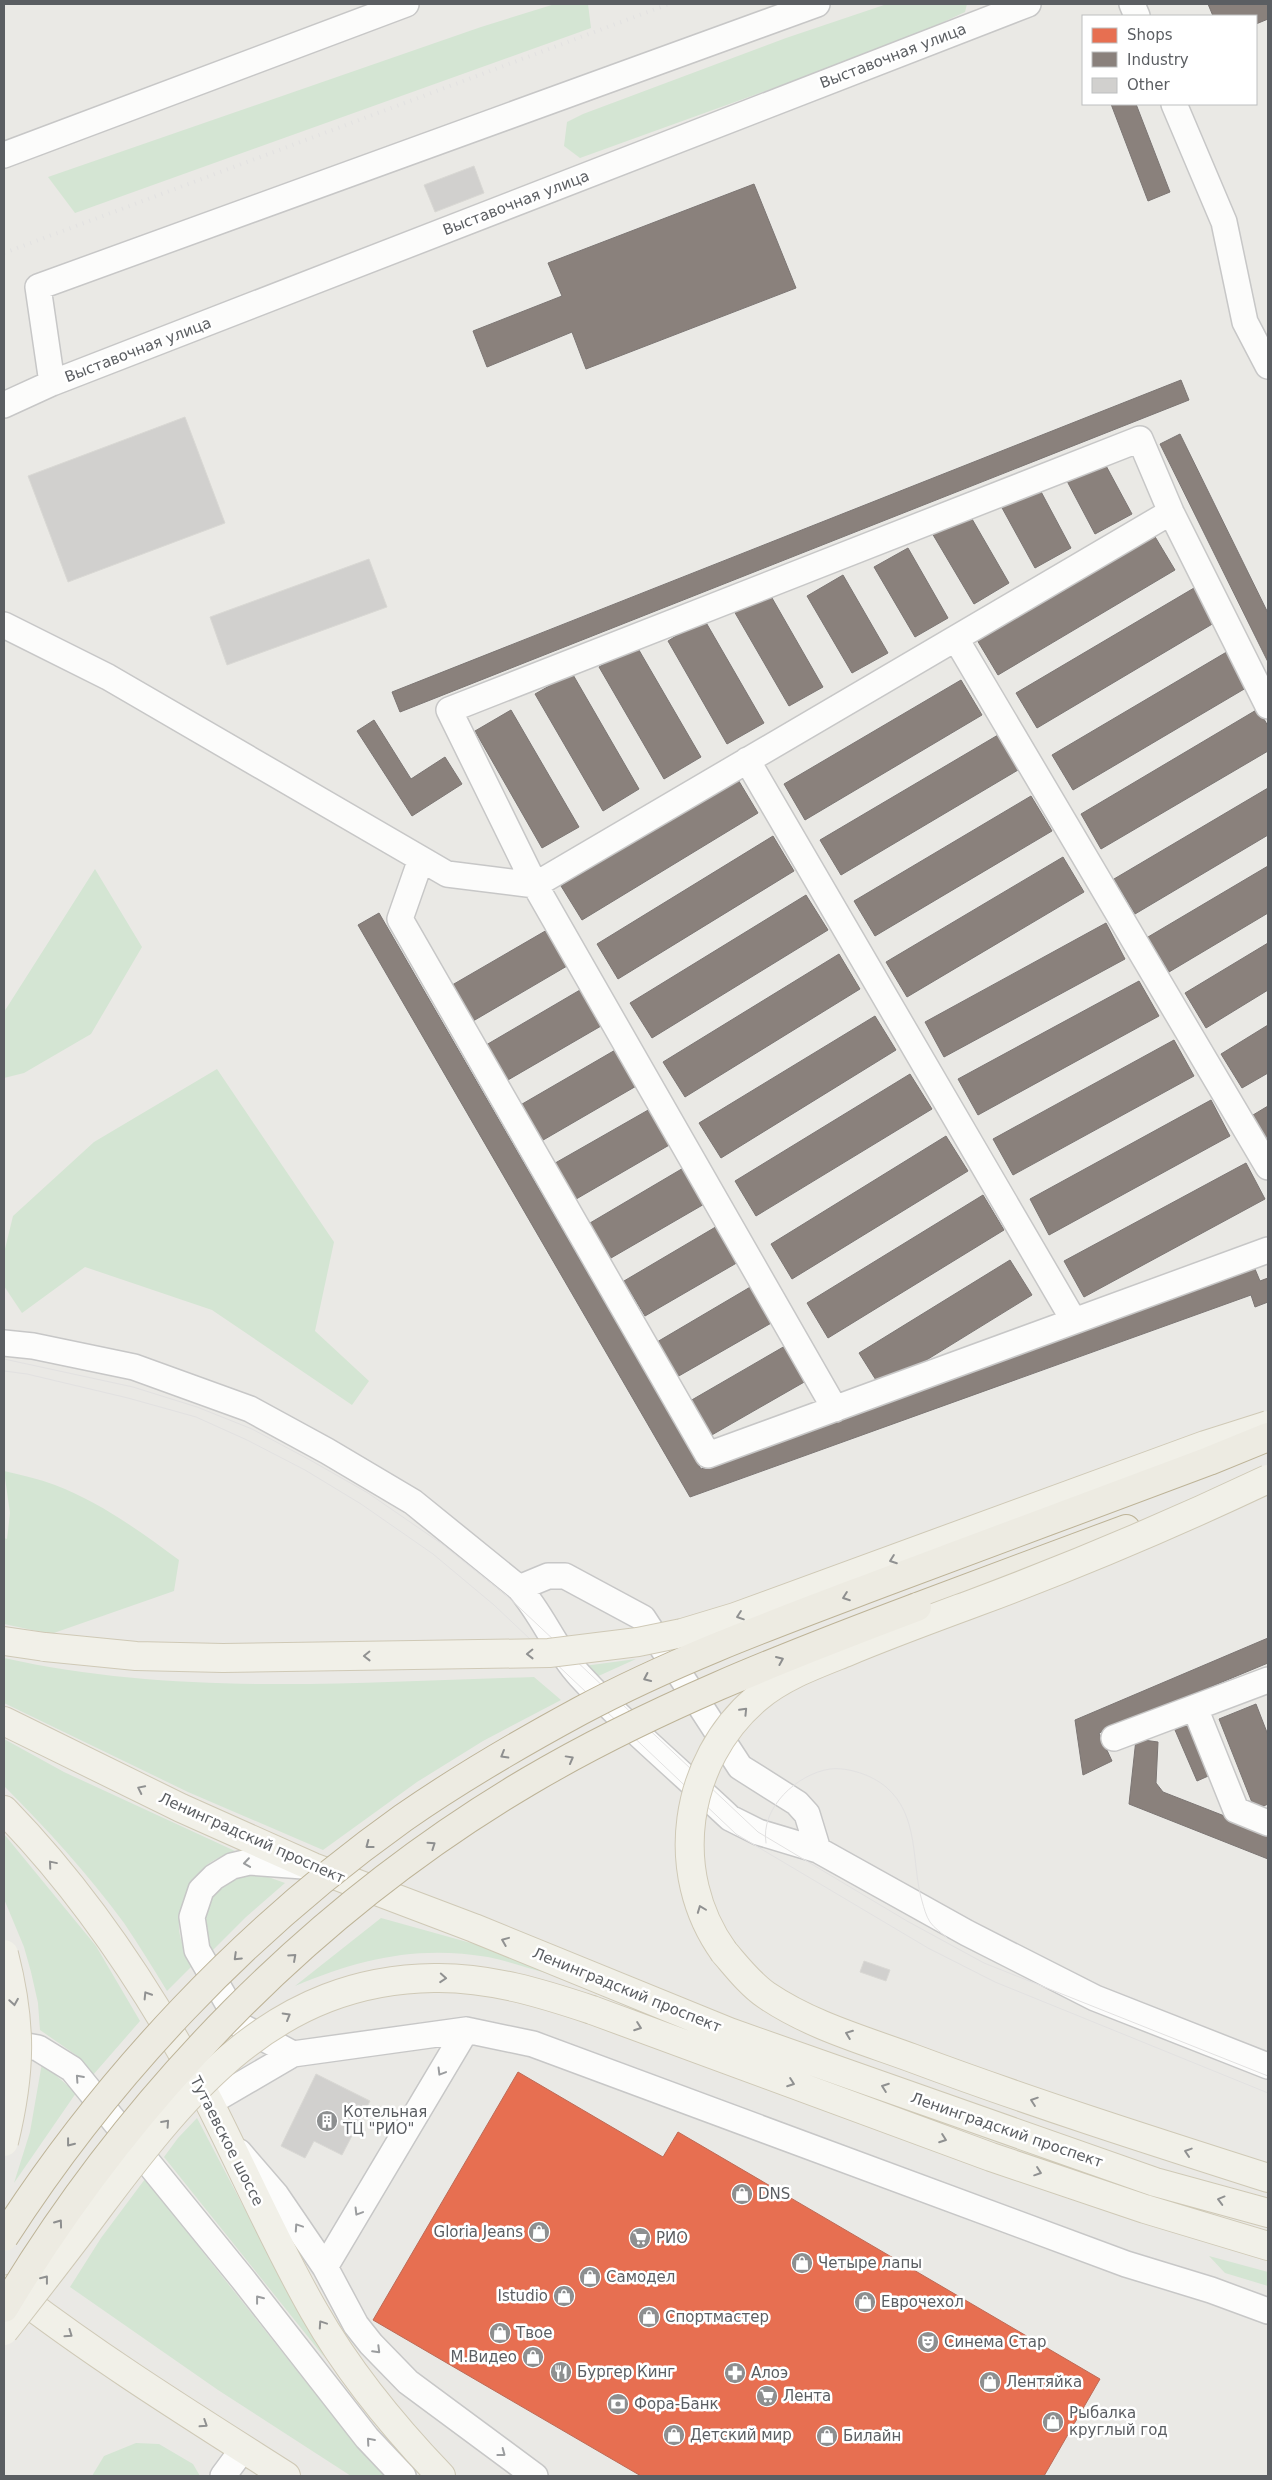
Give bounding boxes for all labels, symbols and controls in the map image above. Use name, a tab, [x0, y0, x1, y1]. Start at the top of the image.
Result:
legend	[1082, 15, 1257, 105]
street label: Выставочная улица	[817, 20, 969, 92]
text: Shops	[1127, 26, 1173, 44]
text: Industry	[1127, 51, 1189, 69]
text: Other	[1127, 76, 1170, 94]
street label: Выставочная улица	[440, 167, 592, 239]
street label: Выставочная улица	[62, 314, 214, 386]
one-way arrow	[889, 1554, 898, 1564]
one-way arrow	[842, 1590, 851, 1601]
one-way arrow	[737, 1610, 745, 1620]
one-way arrow	[525, 1649, 533, 1659]
one-way arrow	[363, 1651, 370, 1661]
one-way arrow	[775, 1656, 784, 1666]
one-way arrow	[643, 1672, 652, 1682]
one-way arrow	[738, 1708, 747, 1717]
one-way arrow	[501, 1748, 510, 1758]
one-way arrow	[564, 1755, 573, 1765]
one-way arrow	[137, 1785, 146, 1795]
street label: Ленинградский проспект	[156, 1789, 348, 1887]
one-way arrow	[366, 1839, 375, 1847]
one-way arrow	[426, 1842, 436, 1851]
one-way arrow	[243, 1857, 251, 1868]
one-way arrow	[48, 1860, 57, 1869]
one-way arrow	[697, 1906, 707, 1914]
one-way arrow	[501, 1937, 509, 1947]
street label: Ленинградский проспект	[530, 1944, 724, 2036]
one-way arrow	[233, 1951, 242, 1960]
one-way arrow	[287, 1953, 296, 1962]
one-way arrow	[439, 1973, 447, 1984]
one-way arrow	[143, 1992, 153, 2001]
one-way arrow	[8, 1998, 19, 2006]
one-way arrow	[281, 2013, 290, 2023]
one-way arrow	[633, 2021, 642, 2031]
one-way arrow	[845, 2030, 853, 2040]
one-way arrow	[438, 2067, 448, 2076]
street label: Тутаевское шоссе	[186, 2072, 268, 2209]
one-way arrow	[76, 2074, 85, 2083]
one-way arrow	[786, 2077, 795, 2087]
one-way arrow	[881, 2083, 890, 2093]
street label: Ленинградский проспект	[909, 2089, 1106, 2171]
one-way arrow	[1031, 2097, 1039, 2107]
place label: Котельная ТЦ "РИО"	[342, 2103, 427, 2138]
building icon: Котельная ТЦ "РИО"	[315, 2109, 339, 2133]
one-way arrow	[160, 2120, 169, 2129]
one-way arrow	[939, 2133, 947, 2143]
one-way arrow	[67, 2137, 75, 2146]
one-way arrow	[1185, 2148, 1193, 2158]
one-way arrow	[1033, 2167, 1041, 2177]
shop icon: DNS	[730, 2182, 754, 2206]
place label: DNS	[758, 2185, 790, 2203]
one-way arrow	[1218, 2196, 1226, 2206]
one-way arrow	[355, 2207, 365, 2216]
one-way arrow	[53, 2219, 62, 2228]
shop icon: Gloria Jeans	[527, 2220, 551, 2244]
one-way arrow	[295, 2223, 304, 2233]
place label: Gloria Jeans	[434, 2223, 523, 2241]
supermarket icon: РИО	[628, 2226, 652, 2250]
place label: РИО	[656, 2229, 688, 2247]
shop icon: Четыре лапы	[790, 2251, 814, 2275]
place label: Четыре лапы	[818, 2254, 922, 2272]
shop icon: Самодел	[578, 2265, 602, 2289]
place label: Самодел	[606, 2268, 675, 2286]
one-way arrow	[39, 2276, 47, 2285]
shop icon: Istudio	[552, 2284, 576, 2308]
place label: Istudio	[498, 2287, 548, 2305]
shop icon: Еврочехол	[853, 2290, 877, 2314]
place label: Еврочехол	[881, 2293, 964, 2311]
one-way arrow	[256, 2296, 264, 2305]
shop icon: Спортмастер	[637, 2305, 661, 2329]
place label: Спортмастер	[665, 2308, 769, 2326]
one-way arrow	[319, 2320, 328, 2329]
shop icon: Твое	[488, 2321, 512, 2345]
place label: Твое	[515, 2324, 552, 2342]
one-way arrow	[63, 2328, 73, 2337]
theatre icon: Синема Стар	[916, 2330, 940, 2354]
place label: Синема Стар	[944, 2333, 1046, 2351]
one-way arrow	[371, 2345, 380, 2354]
shop icon: М.Видео	[521, 2345, 545, 2369]
place label: М.Видео	[450, 2348, 517, 2366]
restaurant icon: Бургер Кинг	[549, 2360, 573, 2384]
pharmacy icon: Алоэ	[723, 2361, 747, 2385]
place label: Бургер Кинг	[577, 2363, 675, 2381]
place label: Алоэ	[751, 2364, 788, 2382]
shop icon: Лентяйка	[978, 2370, 1002, 2394]
place label: Лентяйка	[1006, 2373, 1082, 2391]
supermarket icon: Лента	[755, 2384, 779, 2408]
place label: Лента	[783, 2387, 831, 2405]
bank icon: Фора-Банк	[606, 2392, 630, 2416]
place label: Фора-Банк	[634, 2395, 719, 2413]
place label: Рыбалка круглый год	[1069, 2404, 1168, 2439]
shop icon: Рыбалка круглый год	[1041, 2410, 1065, 2434]
one-way arrow	[199, 2418, 208, 2427]
shop icon: Детский мир	[662, 2423, 686, 2447]
shop icon: Билайн	[815, 2424, 839, 2448]
place label: Детский мир	[690, 2426, 792, 2444]
place label: Билайн	[843, 2427, 901, 2445]
one-way arrow	[366, 2437, 375, 2446]
one-way arrow	[496, 2447, 506, 2456]

